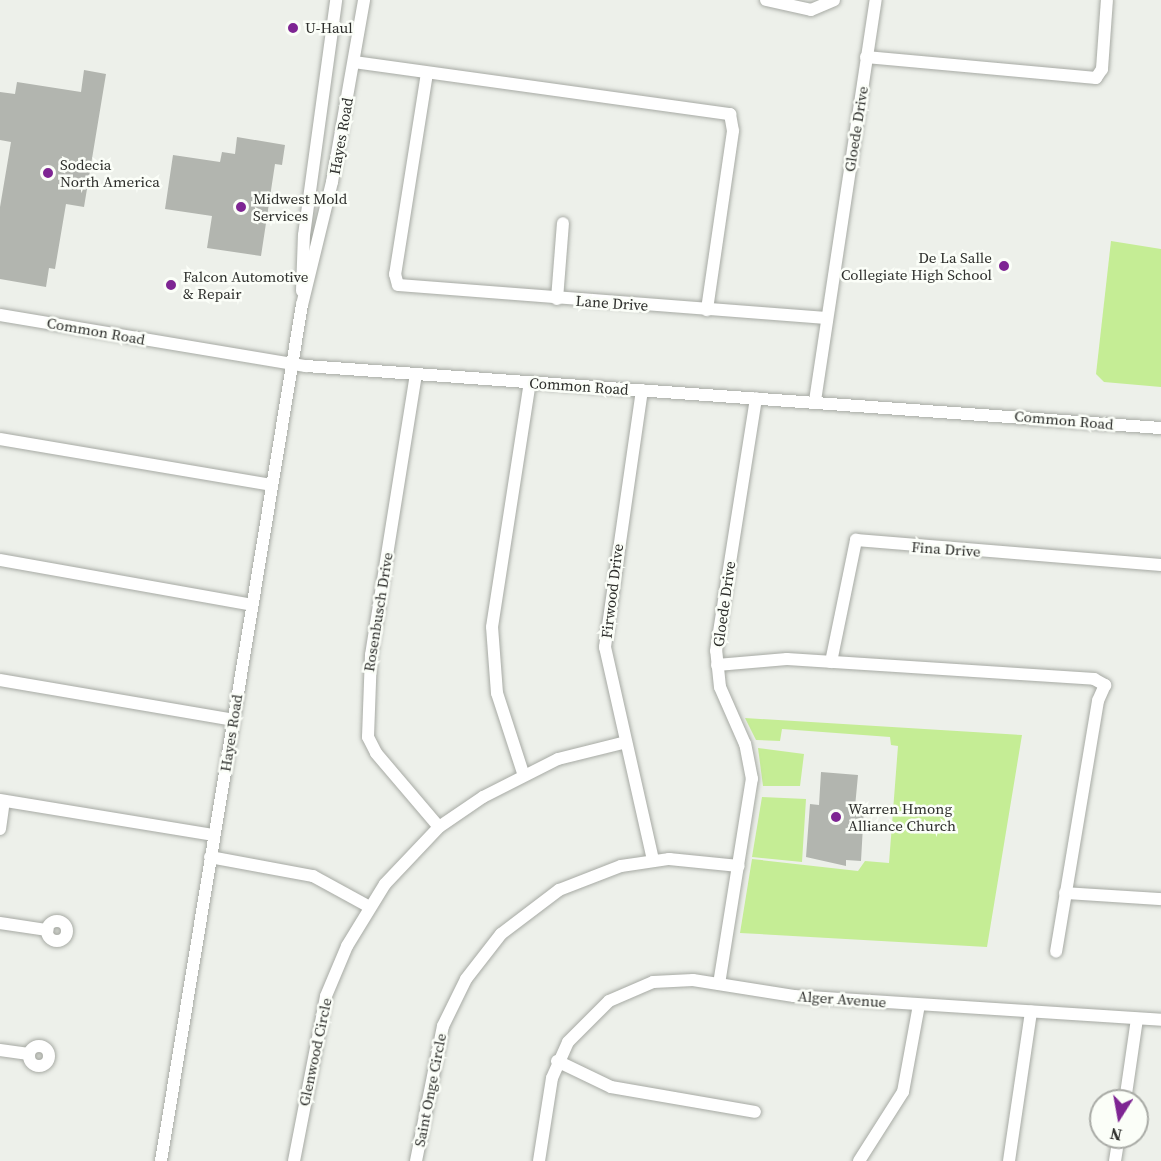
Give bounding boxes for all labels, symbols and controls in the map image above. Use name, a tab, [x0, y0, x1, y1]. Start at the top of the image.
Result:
place label: U-Haul	[305, 19, 353, 37]
marker: U-Haul	[286, 21, 300, 35]
street label: Gloede Drive	[840, 85, 872, 173]
street label: Hayes Road	[325, 96, 357, 176]
place label: Sodecia North America	[60, 155, 160, 190]
marker: Sodecia North America	[41, 166, 55, 180]
place label: Midwest Mold Services	[253, 189, 347, 224]
marker: Midwest Mold Services	[234, 200, 248, 214]
place label: De La Salle Collegiate High School	[841, 248, 992, 283]
marker: De La Salle Collegiate High School	[997, 259, 1011, 273]
place label: Falcon Automotive & Repair	[183, 267, 308, 302]
marker: Falcon Automotive & Repair	[164, 278, 178, 292]
street label: Lane Drive	[575, 291, 649, 315]
street label: Common Road	[45, 313, 147, 349]
street label: Common Road	[529, 374, 629, 398]
street label: Common Road	[1014, 407, 1114, 433]
street label: Fina Drive	[911, 538, 981, 560]
street label: Firwood Drive	[597, 543, 627, 639]
street label: Rosenbusch Drive	[360, 551, 396, 673]
street label: Gloede Drive	[709, 560, 739, 648]
street label: Hayes Road	[216, 693, 246, 773]
place label: Warren Hmong Alliance Church	[848, 799, 956, 834]
marker: Warren Hmong Alliance Church	[829, 810, 843, 824]
street label: Alger Avenue	[797, 987, 887, 1011]
street label: Glenwood Circle	[295, 996, 335, 1108]
street label: Saint Onge Circle	[410, 1032, 450, 1148]
north arrow	[1089, 1089, 1149, 1149]
text: N	[1108, 1123, 1124, 1147]

